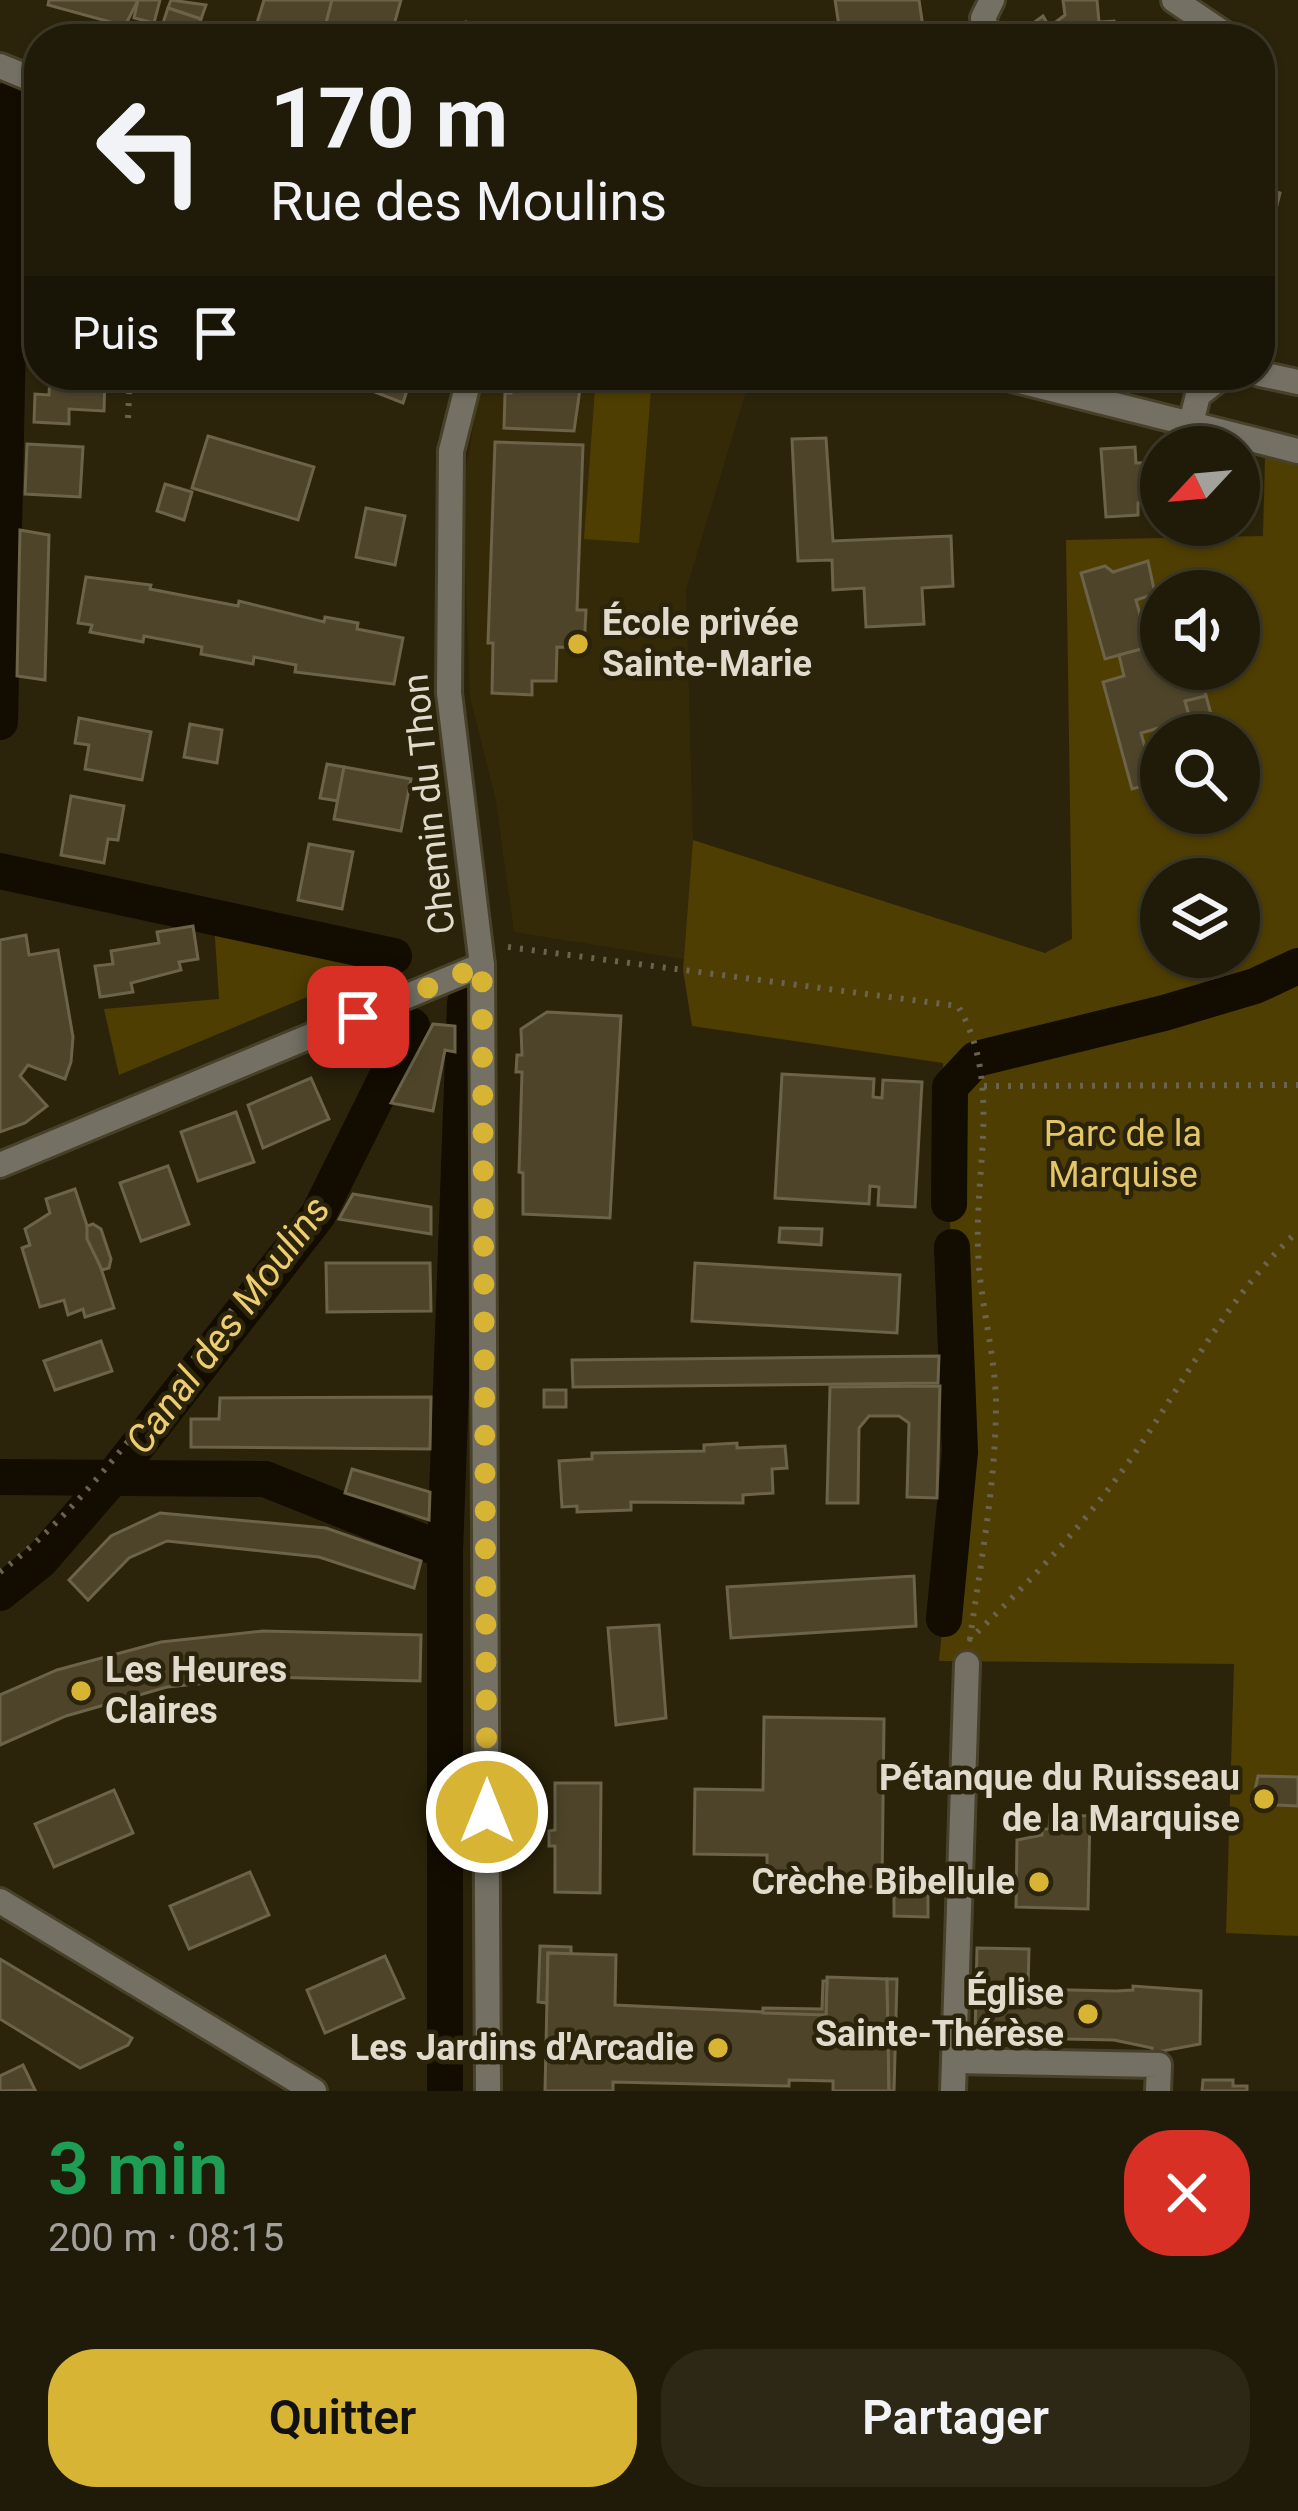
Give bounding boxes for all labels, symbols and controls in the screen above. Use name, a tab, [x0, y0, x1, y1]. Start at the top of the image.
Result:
text: 170 m	[270, 69, 508, 168]
icon: left	[72, 72, 228, 228]
text: Rue des Moulins	[270, 170, 667, 233]
icon: arrive	[183, 300, 249, 366]
text: Puis	[72, 307, 159, 360]
north arrow	[1140, 426, 1260, 546]
map controls	[1140, 426, 1260, 978]
button: sound	[1140, 570, 1260, 690]
place label: École privée Sainte-Marie	[602, 601, 812, 685]
marker: École privée Sainte-Marie	[565, 631, 591, 657]
street label: Chemin du Thon	[394, 672, 464, 936]
button: search	[1140, 714, 1260, 834]
button: layers	[1140, 858, 1260, 978]
pin	[307, 966, 409, 1068]
icon: arrive	[325, 984, 391, 1050]
park label: Parc de la Marquise	[1044, 1113, 1202, 1196]
water label: Canal des Moulins	[116, 1187, 340, 1463]
place label: Les Heures Claires	[105, 1649, 287, 1732]
marker: Les Heures Claires	[68, 1678, 94, 1704]
position arrow	[424, 1749, 550, 1875]
place label: Pétanque du Ruisseau de la Marquise	[879, 1757, 1240, 1840]
marker: Pétanque du Ruisseau de la Marquise	[1251, 1786, 1277, 1812]
place label: Crèche Bibellule	[751, 1861, 1015, 1903]
marker: Crèche Bibellule	[1026, 1869, 1052, 1895]
place label: Église Sainte-Thérèse	[815, 1971, 1064, 2055]
marker: Église Sainte-Thérèse	[1075, 2001, 1101, 2027]
place label: Les Jardins d'Arcadie	[350, 2027, 694, 2069]
marker: Les Jardins d'Arcadie	[705, 2035, 731, 2061]
text: 3 min	[48, 2127, 229, 2212]
button: close	[1124, 2130, 1250, 2256]
text: 200 m · 08:15	[48, 2215, 284, 2261]
button: Quitter	[48, 2349, 637, 2487]
button: Partager	[661, 2349, 1250, 2487]

